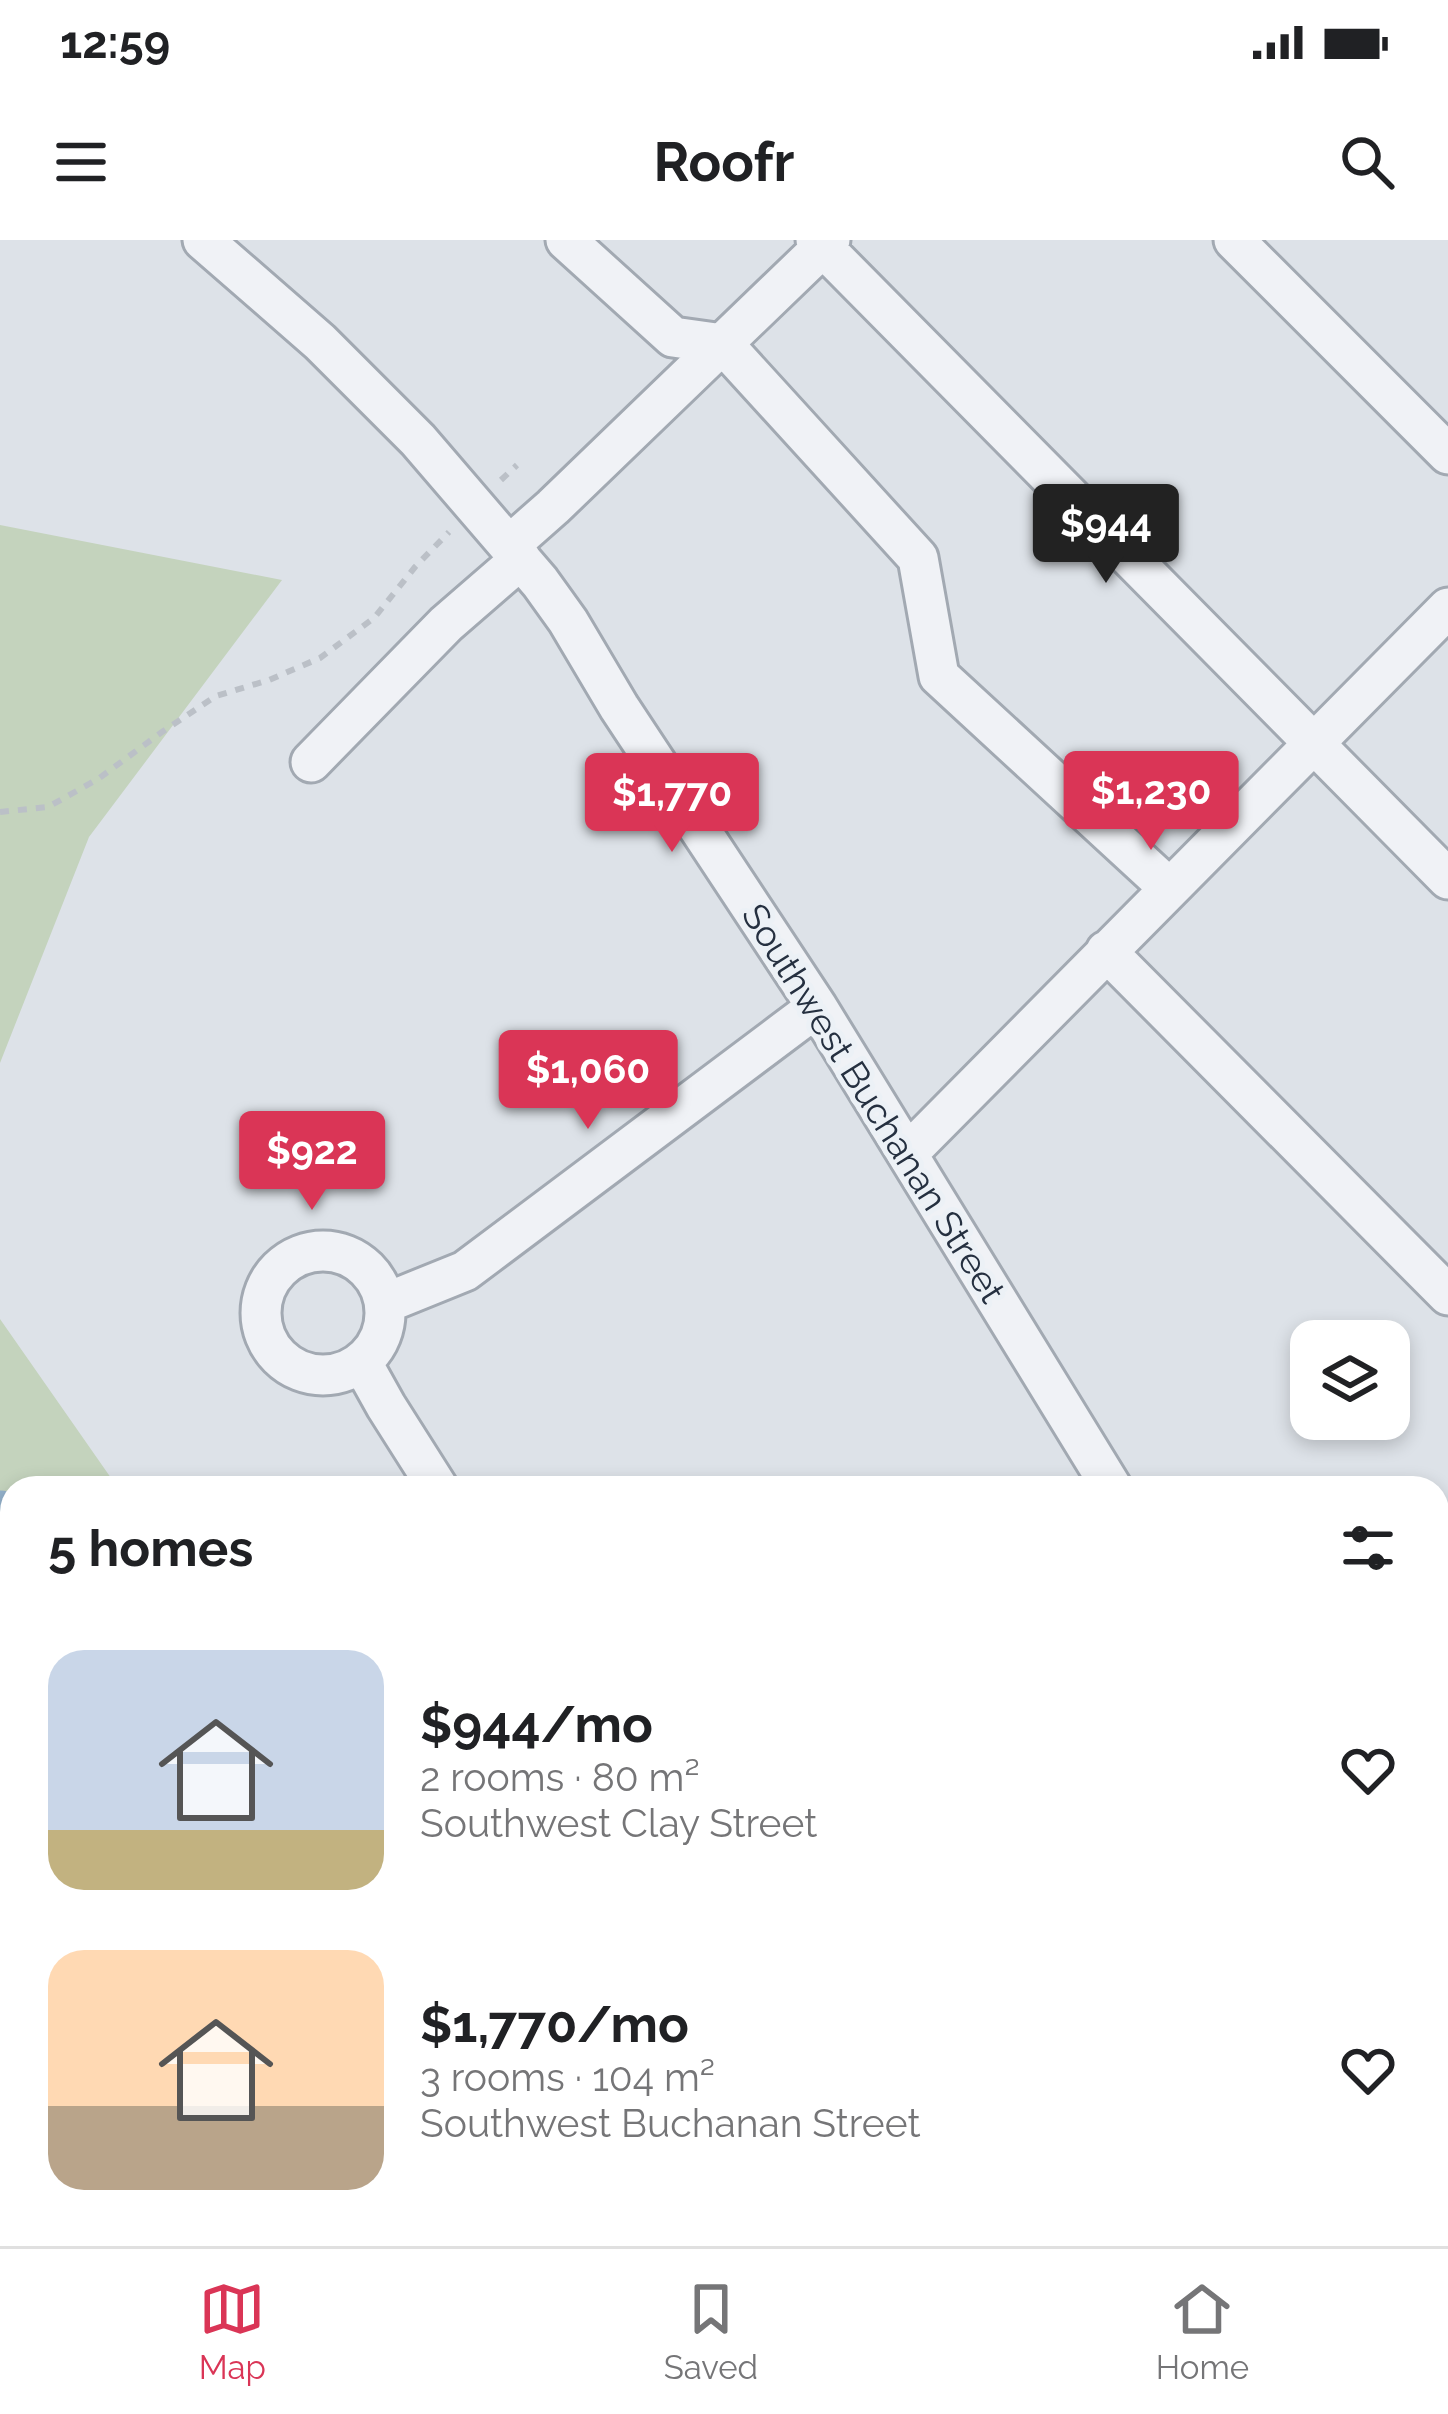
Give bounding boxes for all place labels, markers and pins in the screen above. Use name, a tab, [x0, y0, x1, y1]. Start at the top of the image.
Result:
pin: $944	[1035, 484, 1177, 586]
pin: $1,230	[1053, 751, 1249, 853]
pin: $1,770	[574, 753, 770, 855]
pin: $1,060	[490, 1030, 686, 1132]
pin: $922	[241, 1111, 383, 1213]

